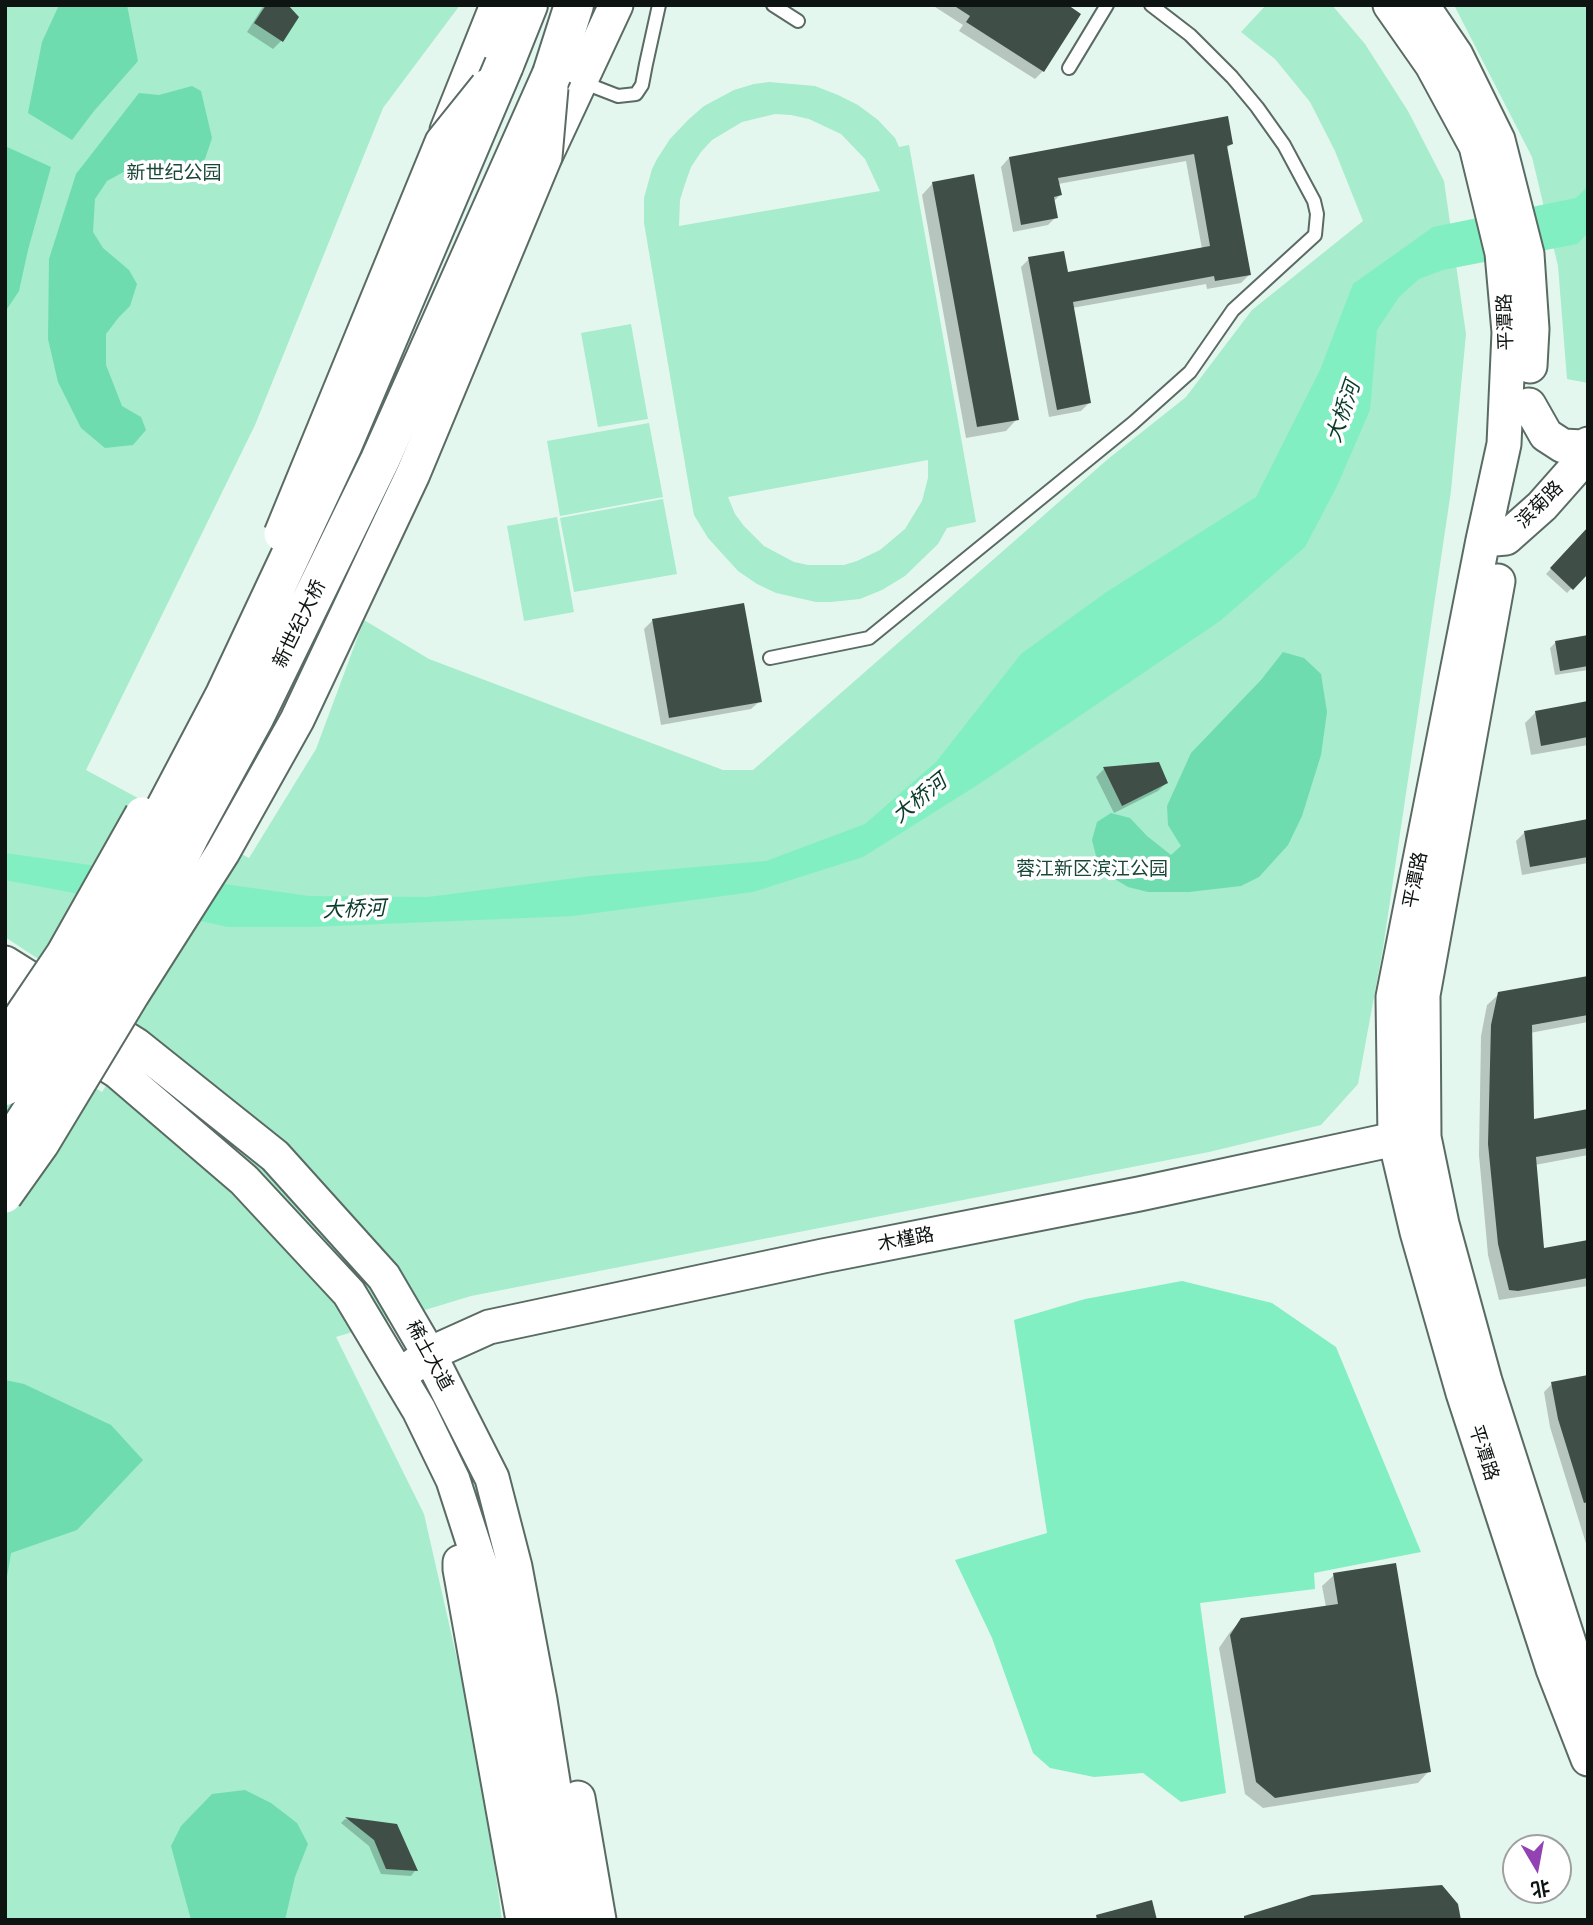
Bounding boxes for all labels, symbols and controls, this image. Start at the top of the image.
park label: 新世纪公园 [127,163,221,185]
street label: 平潭路 [1494,293,1518,351]
water label: 大桥河 [1322,378,1366,446]
street label: 滨菊路 [1512,477,1568,533]
street label: 新世纪大桥 [269,576,331,672]
water label: 大桥河 [888,769,952,829]
street label: 平潭路 [1399,850,1433,910]
park label: 蓉江新区滨江公园 [1016,859,1168,881]
water label: 大桥河 [322,896,386,924]
street label: 木槿路 [876,1223,936,1257]
street label: 稀土大道 [401,1317,457,1395]
street label: 平潭路 [1463,1422,1503,1484]
north arrow [1502,1834,1572,1904]
text: 北 [1529,1875,1552,1901]

